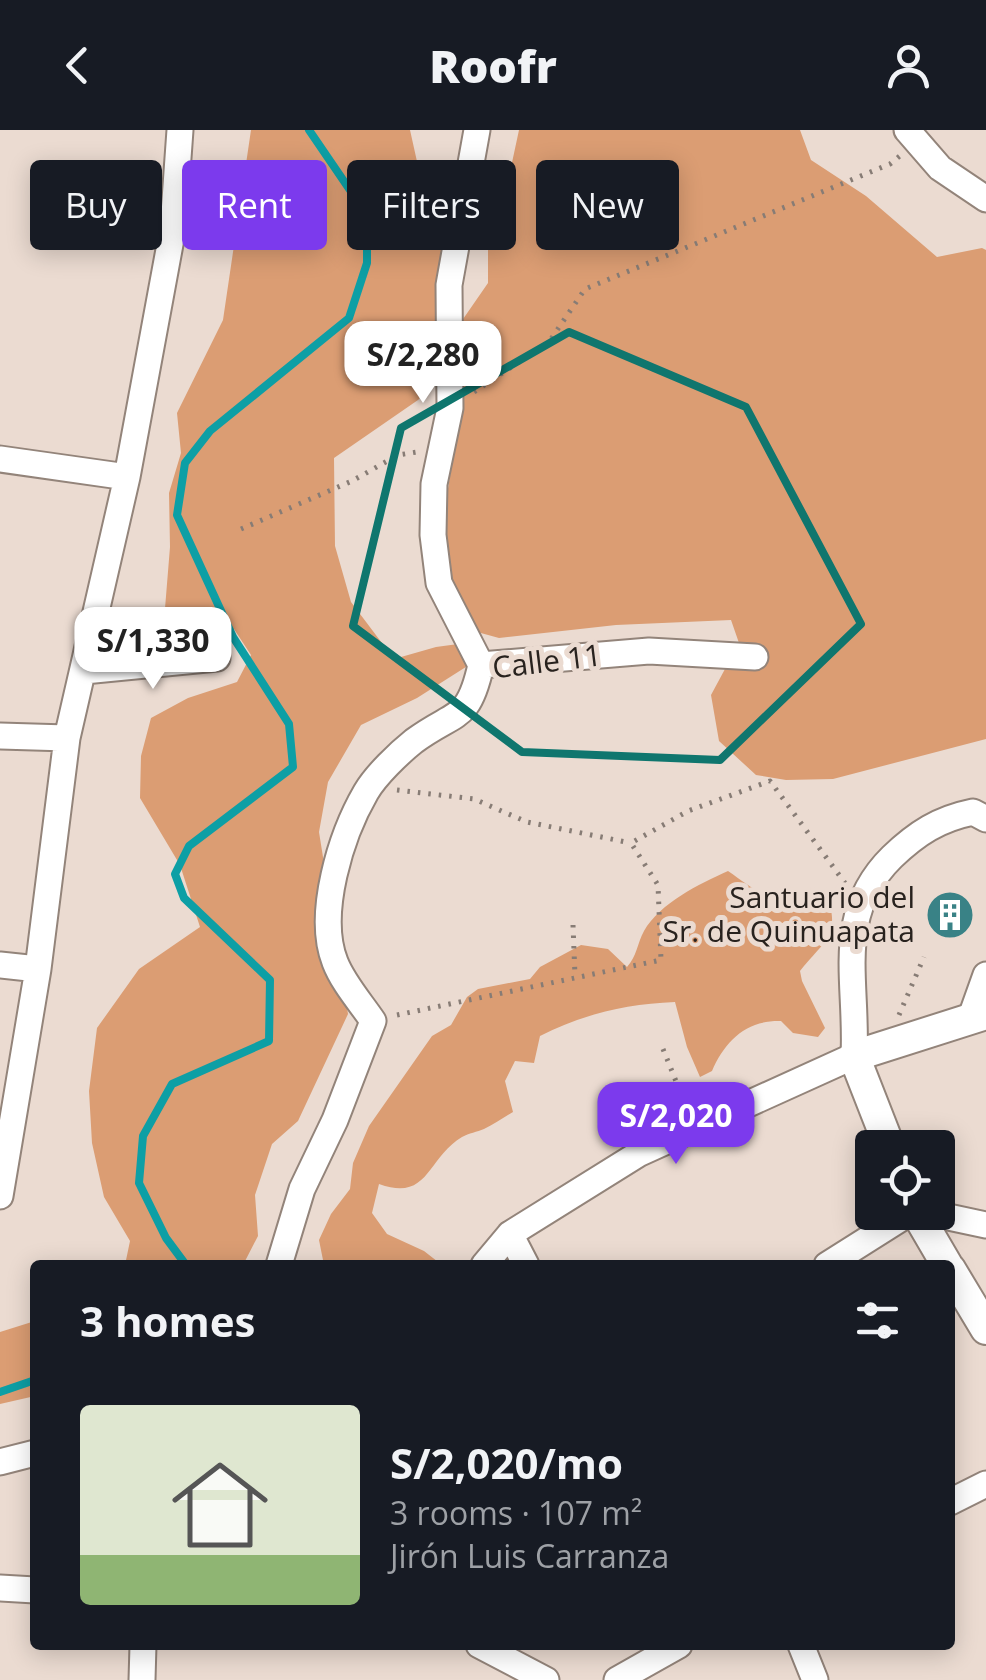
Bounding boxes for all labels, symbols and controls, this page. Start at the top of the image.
text: Roofr [429,35,557,96]
icon: back [50,38,105,93]
icon: person [881,38,936,93]
chip: Buy [30,160,162,250]
chip: Rent [182,160,327,250]
chip: Filters [347,160,516,250]
chip: New [536,160,679,250]
pin: S/2,280 [331,321,515,406]
text: S/2,280 [366,332,480,375]
pin: S/1,330 [61,607,245,692]
text: S/1,330 [96,618,210,661]
street label: Calle 11 [490,633,604,688]
place label: Santuario del Sr. de Quinuapata [662,876,915,951]
building icon: Santuario del Sr. de Quinuapata [924,889,976,941]
pin: S/2,020 [584,1082,768,1167]
text: S/2,020 [619,1093,733,1136]
map controls [855,1130,955,1230]
button: locate [855,1130,955,1230]
text: 3 homes [80,1292,255,1349]
icon: filters [850,1293,905,1348]
text: S/2,020/mo [390,1434,623,1491]
icon: home [160,1445,280,1565]
text: 3 rooms · 107 m² [390,1491,642,1534]
text: Jirón Luis Carranza [390,1534,669,1577]

